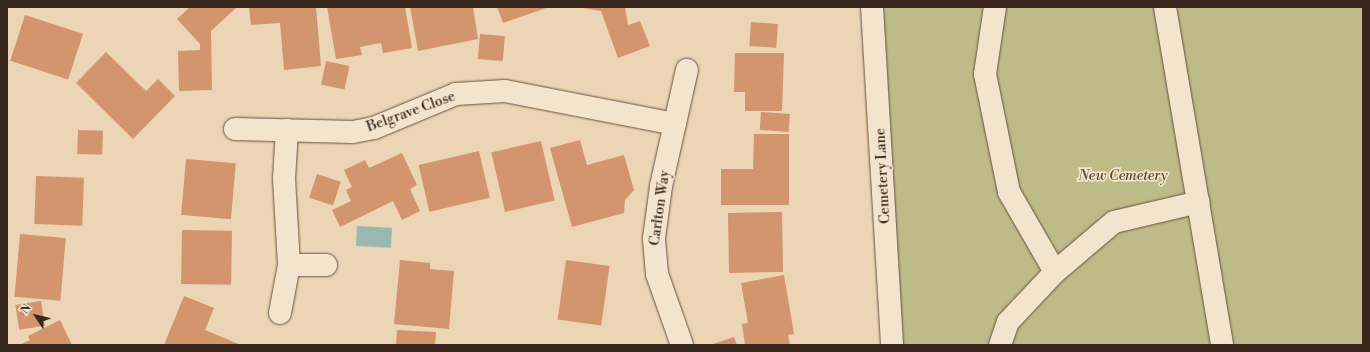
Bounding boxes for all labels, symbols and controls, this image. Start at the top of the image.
street label: Belgrave Close [364,88,458,136]
street label: Cemetery Lane [872,128,894,224]
park label: New Cemetery [1078,168,1168,184]
street label: Carlton Way [646,169,674,247]
north arrow [16,296,56,336]
text: N [18,302,34,317]

